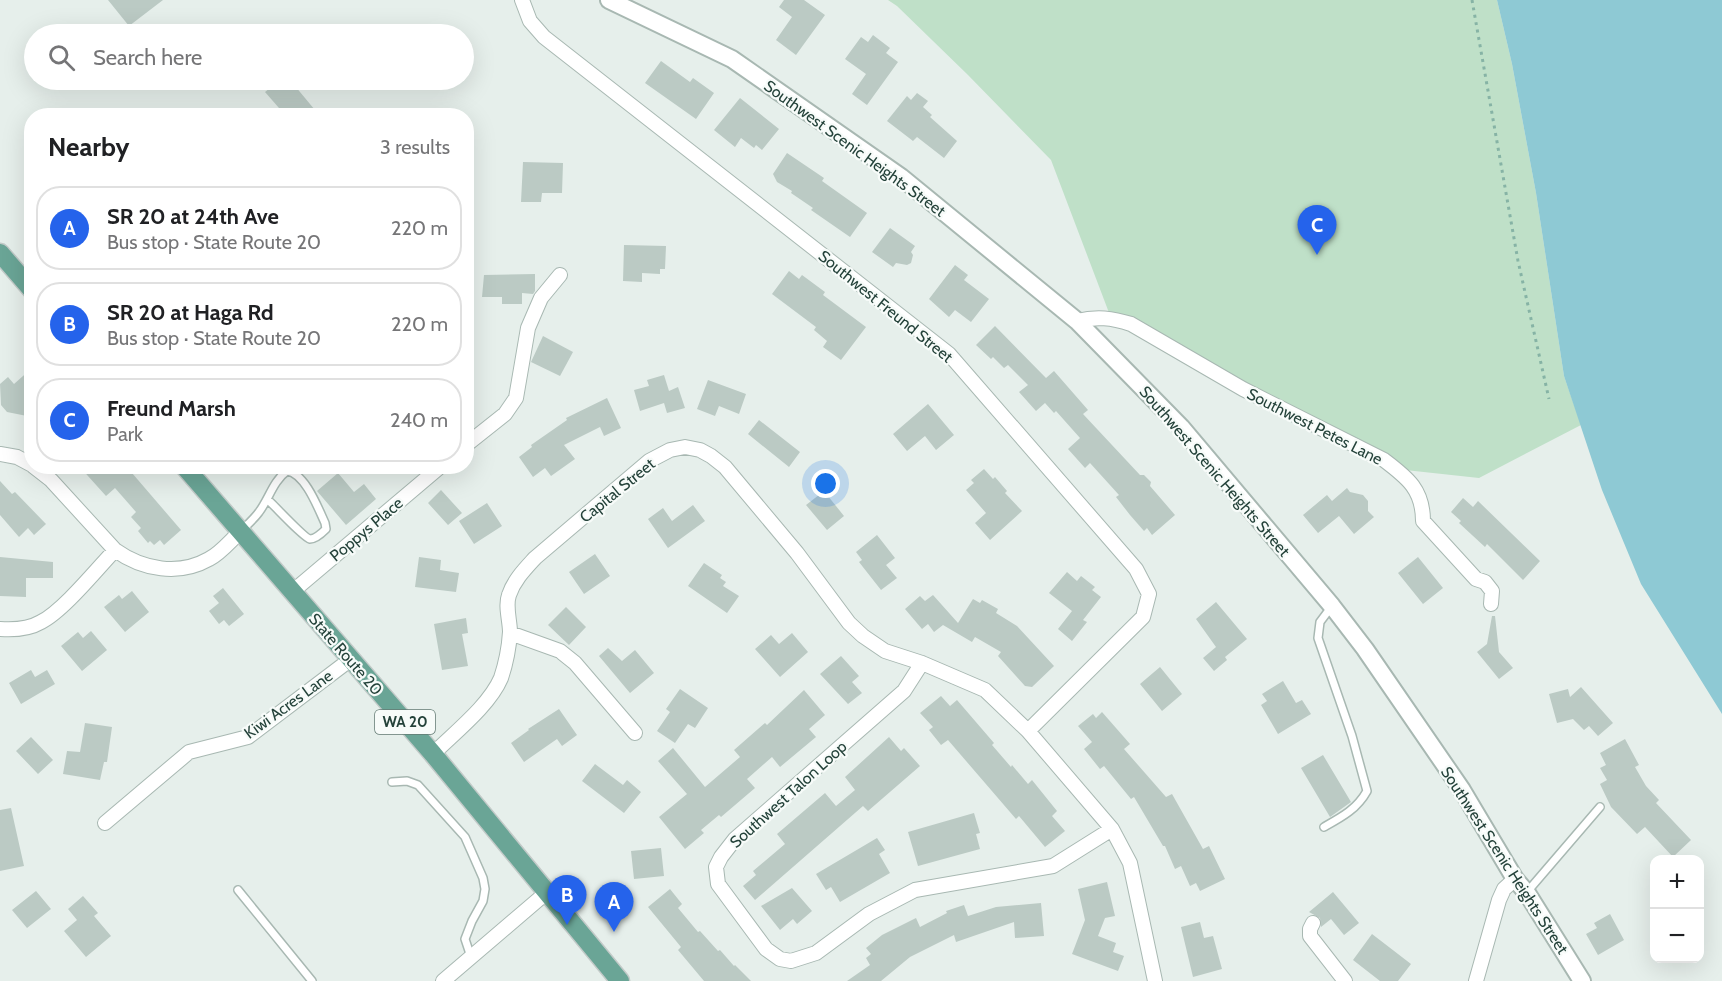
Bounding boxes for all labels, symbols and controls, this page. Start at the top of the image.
search box [24,24,474,90]
icon: search [45,41,78,74]
text: Search here [93,44,202,71]
street label: Southwest Scenic Heights Street [760,76,950,221]
text: Nearby [48,131,129,163]
text: 3 results [380,135,450,159]
text: SR 20 at 24th Ave [107,203,279,230]
pin: C [1298,206,1336,255]
text: A [63,216,76,240]
text: 220 m [391,216,448,240]
text: Bus stop · State Route 20 [107,230,321,254]
street label: Southwest Freund Street [815,246,957,367]
text: SR 20 at Haga Rd [107,299,274,326]
text: B [63,312,76,336]
text: 220 m [391,312,448,336]
text: Bus stop · State Route 20 [107,326,321,350]
street label: Southwest Scenic Heights Street [1135,382,1294,561]
street label: Southwest Petes Lane [1244,384,1386,469]
text: Freund Marsh [107,395,236,422]
text: C [63,408,76,432]
text: 240 m [390,408,448,432]
text: Park [107,422,143,446]
street label: Capital Street [576,454,659,527]
your location [811,469,840,498]
street label: Poppys Place [326,493,407,565]
street label: State Route 20 [305,609,386,699]
street label: Kiwi Acres Lane [240,666,336,743]
road number: WA 20 [375,710,435,734]
street label: Southwest Talon Loop [726,737,851,852]
street label: Southwest Scenic Heights Street [1437,763,1573,958]
map controls [1650,855,1704,963]
button: + [1650,855,1704,909]
pin: B [548,876,586,925]
pin: A [594,882,634,932]
button: − [1650,909,1704,963]

